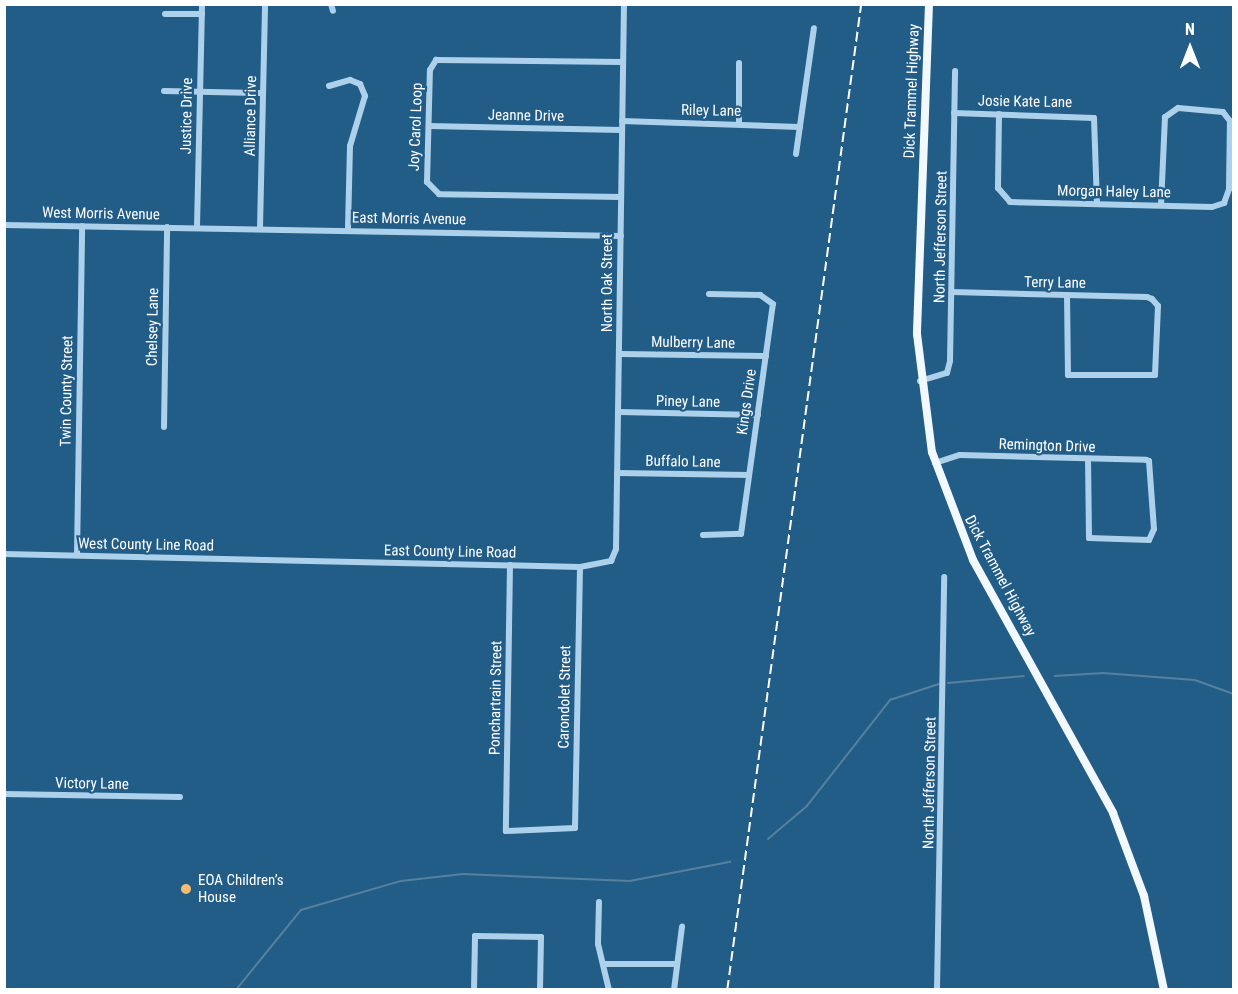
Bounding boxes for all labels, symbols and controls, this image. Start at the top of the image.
north arrow [1160,18,1220,78]
text: N [1185,20,1195,39]
street label: Dick Trammel Highway [901,23,923,159]
street label: Alliance Drive [241,75,261,157]
street label: Justice Drive [177,78,197,154]
street label: Joy Carol Loop [405,82,427,172]
street label: Josie Kate Lane [978,92,1072,112]
street label: Riley Lane [681,101,741,121]
street label: Jeanne Drive [488,106,564,126]
street label: North Jefferson Street [931,171,951,303]
street label: Morgan Haley Lane [1057,182,1171,202]
street label: West Morris Avenue [42,204,160,224]
street label: East Morris Avenue [352,209,466,229]
street label: North Oak Street [599,234,617,332]
street label: Terry Lane [1024,273,1086,293]
street label: Chelsey Lane [143,288,163,366]
street label: Mulberry Lane [651,333,735,353]
street label: Twin County Street [57,335,77,447]
street label: Kings Drive [733,368,761,436]
street label: Piney Lane [656,392,720,412]
street label: Remington Drive [998,435,1096,457]
street label: Buffalo Lane [645,452,721,472]
street label: Dick Trammel Highway [960,512,1040,640]
street label: West County Line Road [78,535,214,555]
street label: East County Line Road [384,542,516,562]
street label: Ponchartrain Street [486,641,506,755]
street label: Carondolet Street [555,645,575,749]
street label: North Jefferson Street [920,717,940,849]
street label: Victory Lane [55,774,129,794]
place label: EOA Children’s House [198,871,284,906]
marker: EOA Children’s House [179,882,193,896]

